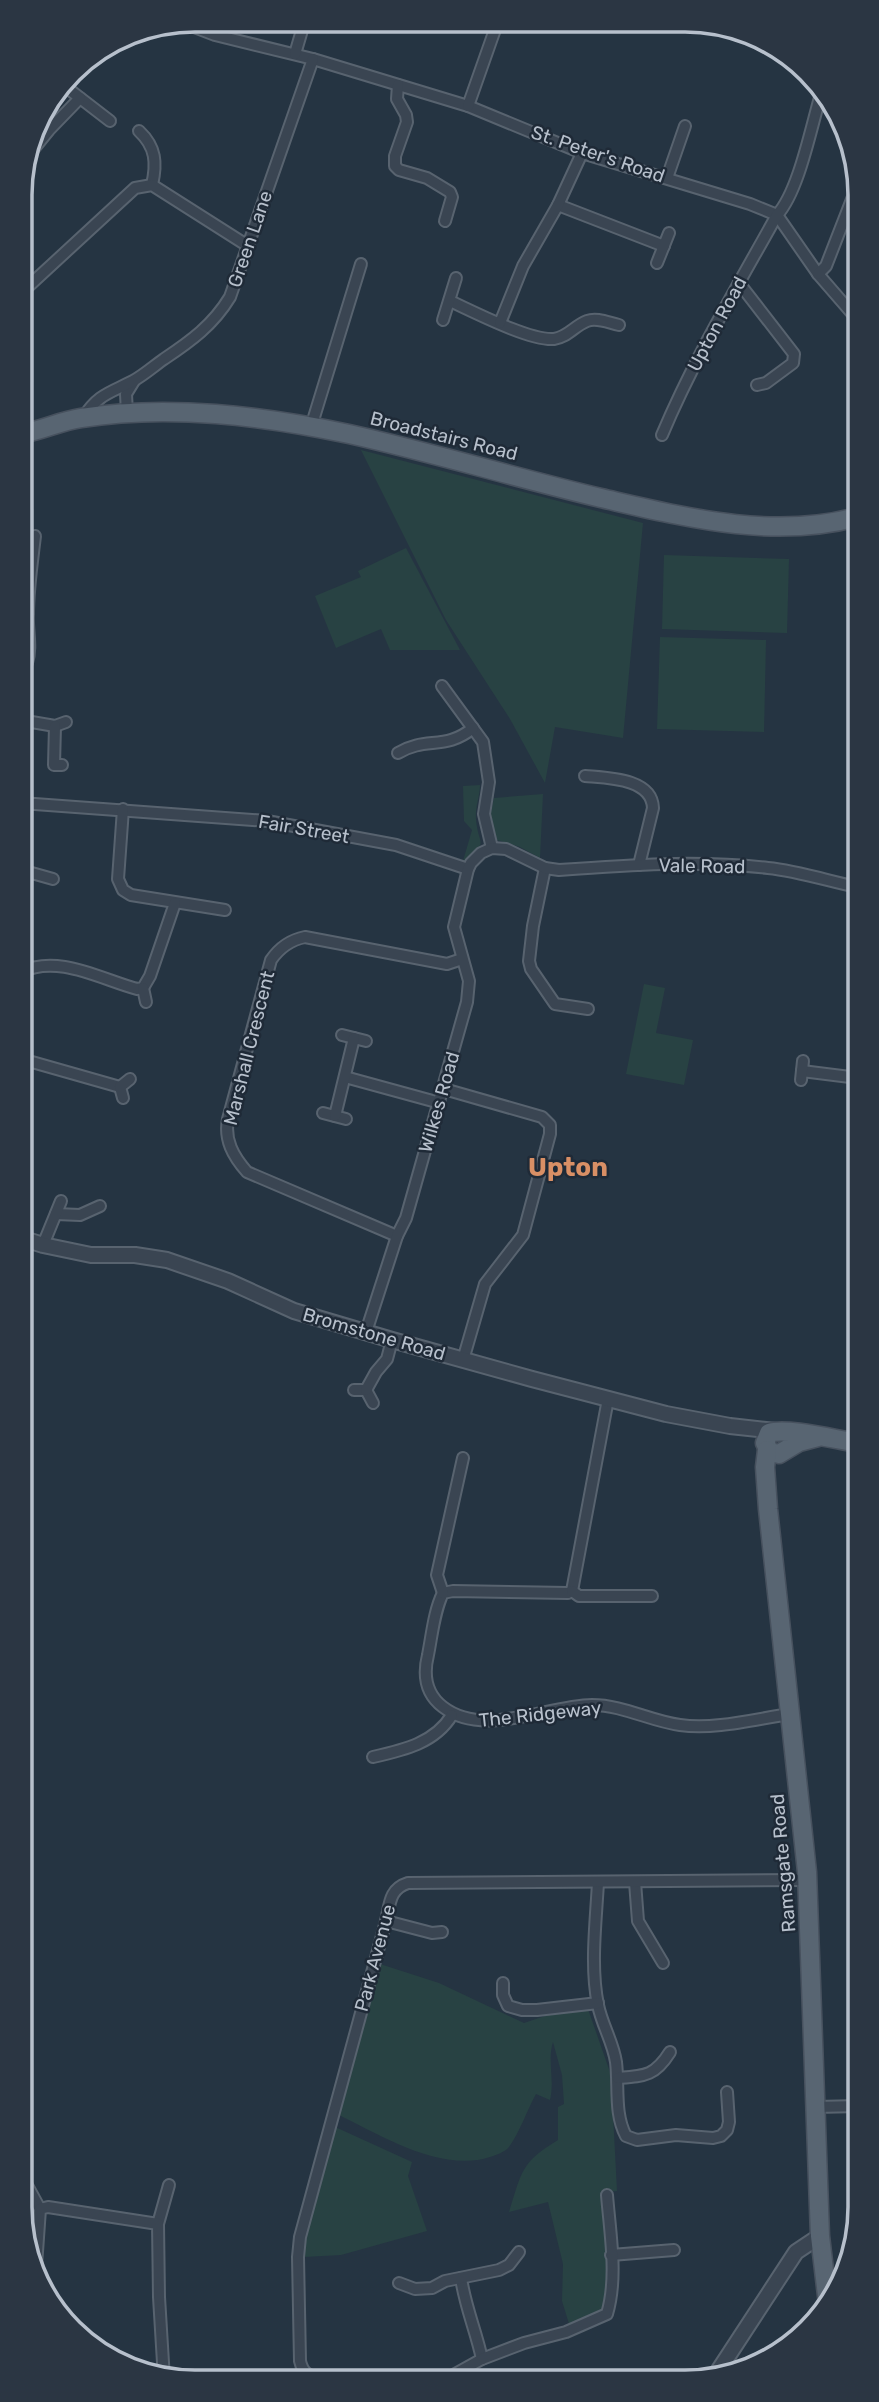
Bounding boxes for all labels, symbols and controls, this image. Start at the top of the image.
street label: St. Peter's Road [528,120,668,188]
street label: Green Lane [223,188,277,290]
street label: Upton Road [682,273,752,375]
street label: Broadstairs Road [368,407,520,465]
street label: Fair Street [257,810,352,848]
street label: Vale Road [658,854,746,878]
street label: Marshall Crescent [219,968,279,1128]
street label: Wilkes Road [414,1049,464,1155]
district label: Upton [528,1152,608,1183]
street label: Bromstone Road [300,1303,448,1365]
street label: The Ridgeway [478,1696,602,1732]
street label: Ramsgate Road [765,1793,801,1933]
street label: Park Avenue [350,1902,400,2014]

